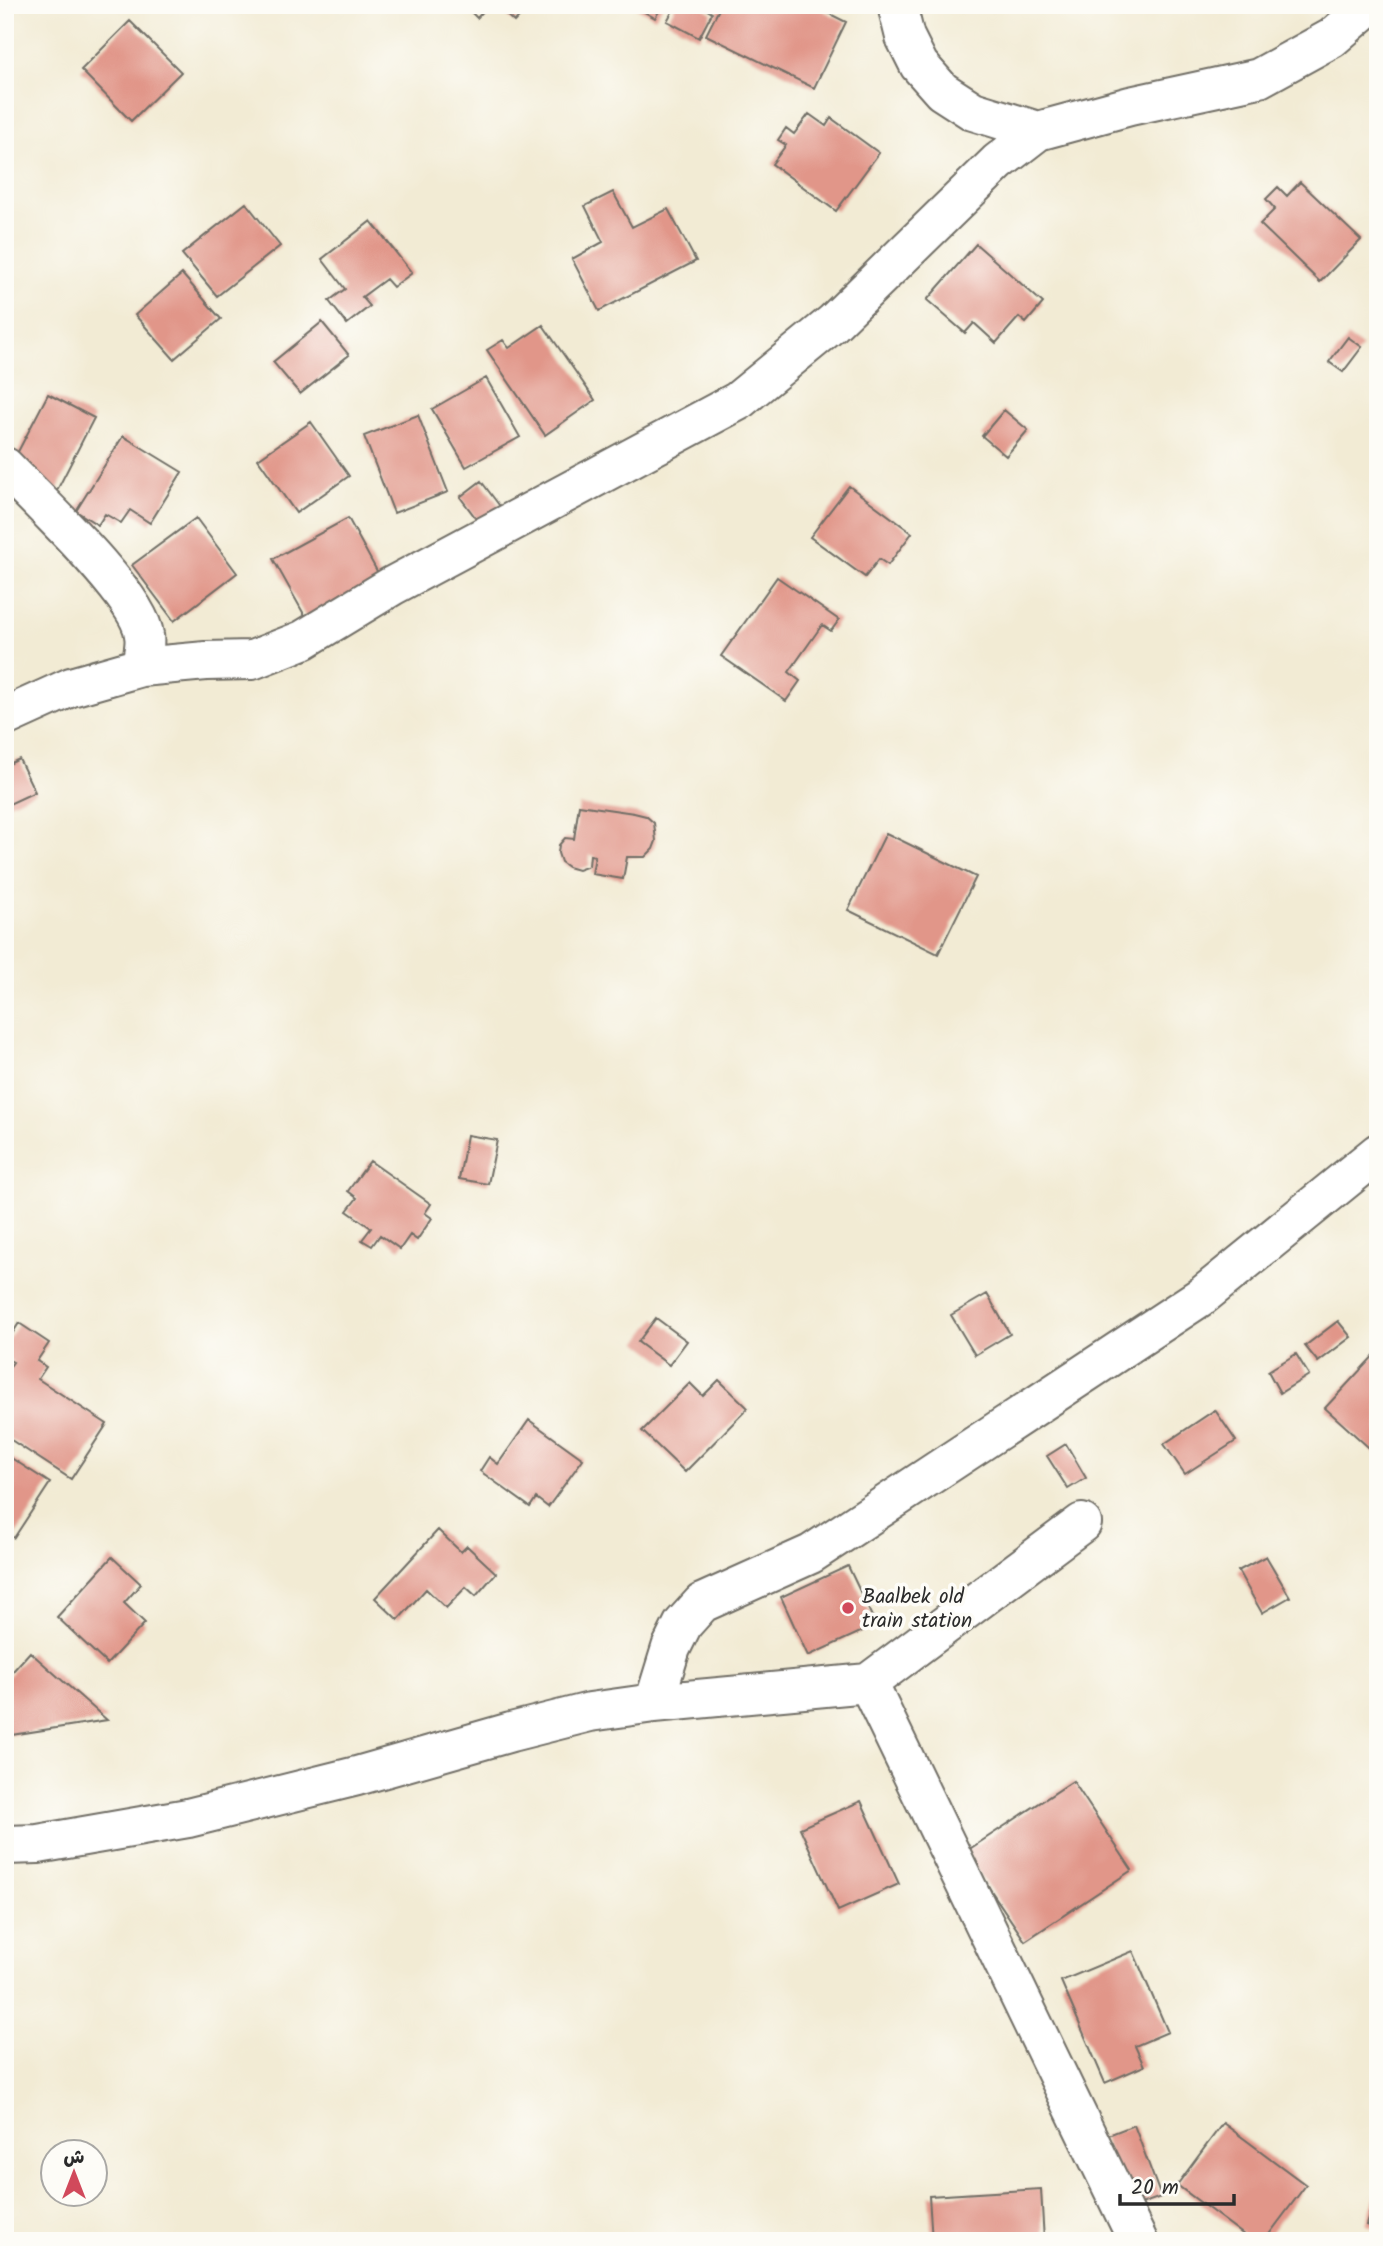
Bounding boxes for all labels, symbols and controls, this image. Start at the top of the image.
place label: Baalbek old train station [862,1581,972,1638]
marker: Baalbek old train station [840,1600,856,1616]
north arrow [38,2138,108,2208]
text: ش [64,2143,85,2173]
scale bar [1120,2162,1234,2206]
text: 20 m [1131,2172,1179,2205]

